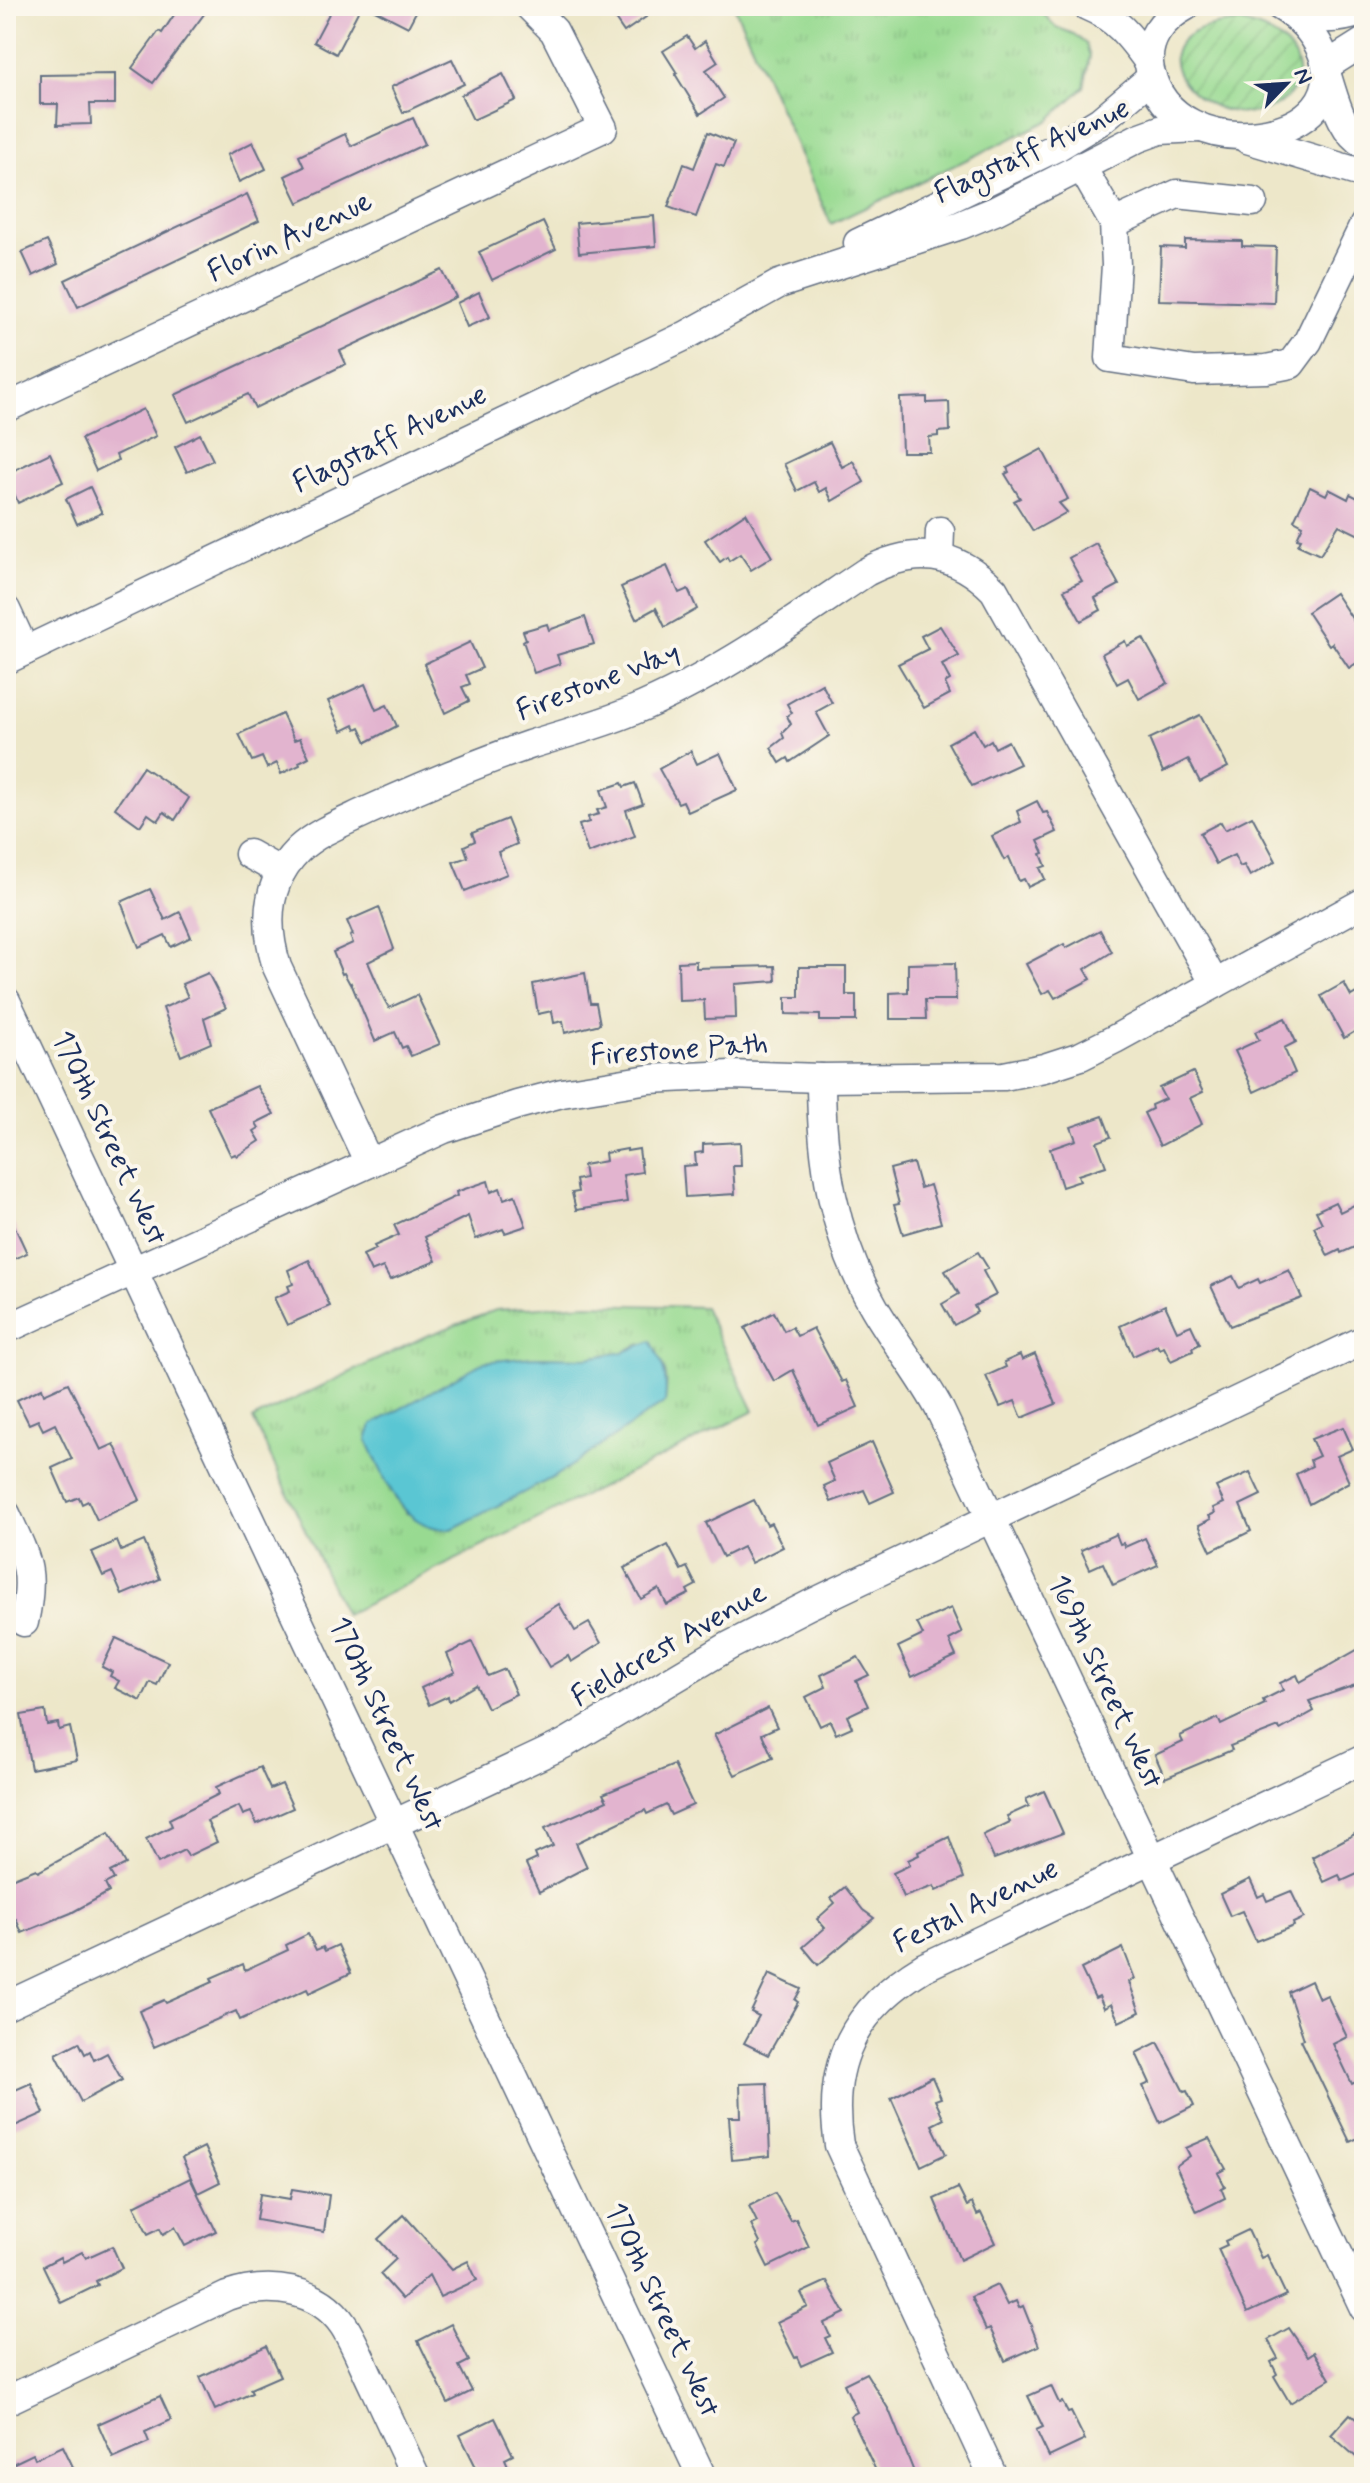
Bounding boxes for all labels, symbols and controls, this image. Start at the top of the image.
north arrow [1246,44,1326,124]
text: N [1287,64,1318,89]
street label: Flagstaff Avenue [928,89,1137,215]
street label: Florin Avenue [201,182,379,292]
street label: Flagstaff Avenue [286,375,495,505]
street label: Firestone Way [511,633,685,731]
street label: 170th Street West [42,1024,176,1252]
street label: Firestone Path [589,1024,769,1076]
street label: 169th Street West [1038,1569,1172,1795]
street label: Fieldcrest Avenue [564,1573,774,1717]
street label: 170th Street West [319,1610,453,1838]
street label: Festal Avenue [887,1849,1065,1963]
street label: 170th Street West [595,2196,729,2424]

